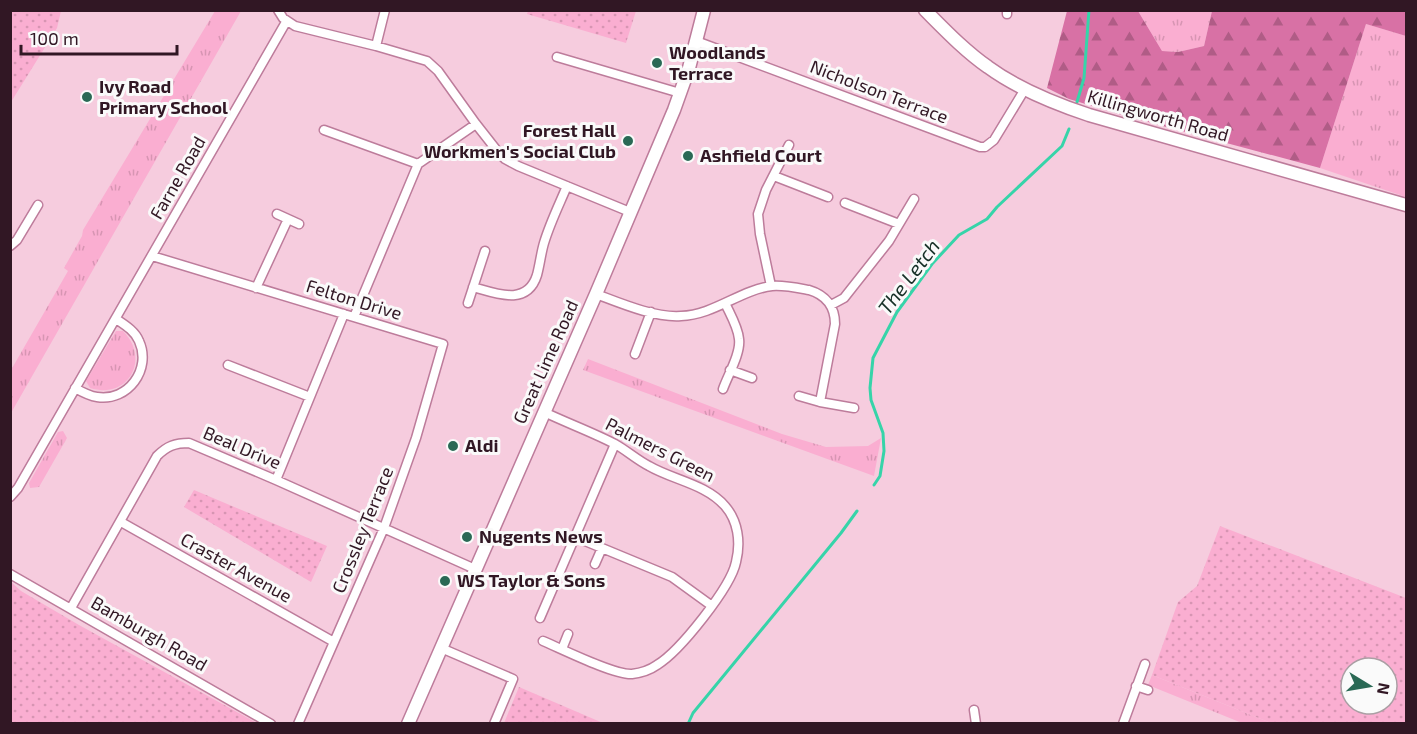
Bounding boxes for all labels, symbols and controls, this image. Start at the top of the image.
scale bar [21,18,177,56]
text: 100 m [30,27,79,49]
place label: Woodlands Terrace [669,41,766,84]
street label: Nicholson Terrace [807,55,952,128]
marker: Woodlands Terrace [650,56,664,70]
place label: Ivy Road Primary School [99,75,228,118]
street label: Killingworth Road [1085,84,1231,146]
marker: Ivy Road Primary School [80,90,94,104]
place label: Forest Hall Workmen's Social Club [424,119,616,162]
street label: Farne Road [145,132,210,223]
marker: Forest Hall Workmen's Social Club [621,134,635,148]
place label: Ashfield Court [700,144,822,166]
marker: Ashfield Court [681,149,695,163]
water label: The Letch [872,234,944,319]
street label: Felton Drive [304,274,405,324]
street label: Great Lime Road [508,296,582,427]
street label: Palmers Green [602,412,719,486]
street label: Beal Drive [200,421,285,473]
place label: Aldi [465,434,498,456]
marker: Aldi [446,439,460,453]
street label: Crossley Terrace [327,463,397,596]
place label: Nugents News [479,525,603,547]
street label: Craster Avenue [177,527,296,607]
marker: Nugents News [460,530,474,544]
place label: WS Taylor & Sons [457,569,605,591]
marker: WS Taylor & Sons [438,574,452,588]
street label: Bamburgh Road [88,591,211,675]
north arrow [1339,656,1399,716]
text: N [1374,681,1395,696]

